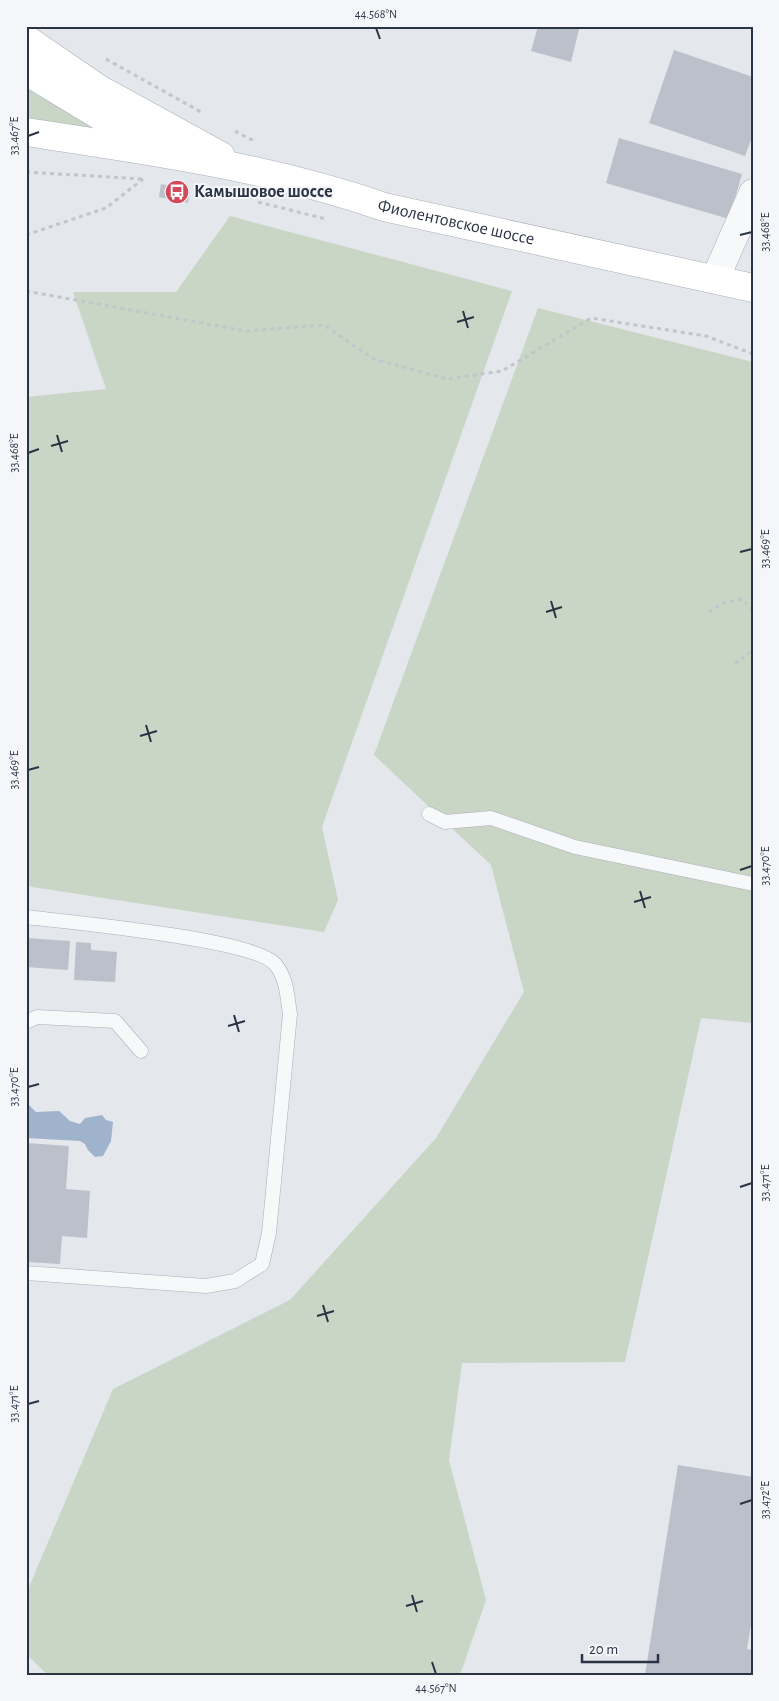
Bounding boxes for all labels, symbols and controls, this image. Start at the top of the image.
text: 44.568°N [355,8,397,20]
text: 33.467°E [8,117,20,155]
bus stop icon: Камышовое шоссе [164,179,190,205]
place label: Камышовое шоссе [194,183,333,201]
street label: Фиолентовское шоссе [376,197,536,249]
text: 33.468°E [759,212,771,252]
text: 33.468°E [8,433,20,473]
text: 33.469°E [759,529,771,569]
text: 33.469°E [8,750,20,790]
text: 33.470°E [759,846,771,886]
text: 33.470°E [8,1067,20,1107]
text: 33.471°E [759,1164,771,1201]
text: 33.471°E [8,1385,20,1422]
text: 33.472°E [759,1481,771,1519]
scale bar [582,1631,658,1663]
text: 20 m [589,1642,618,1657]
text: 44.567°N [415,1682,457,1694]

